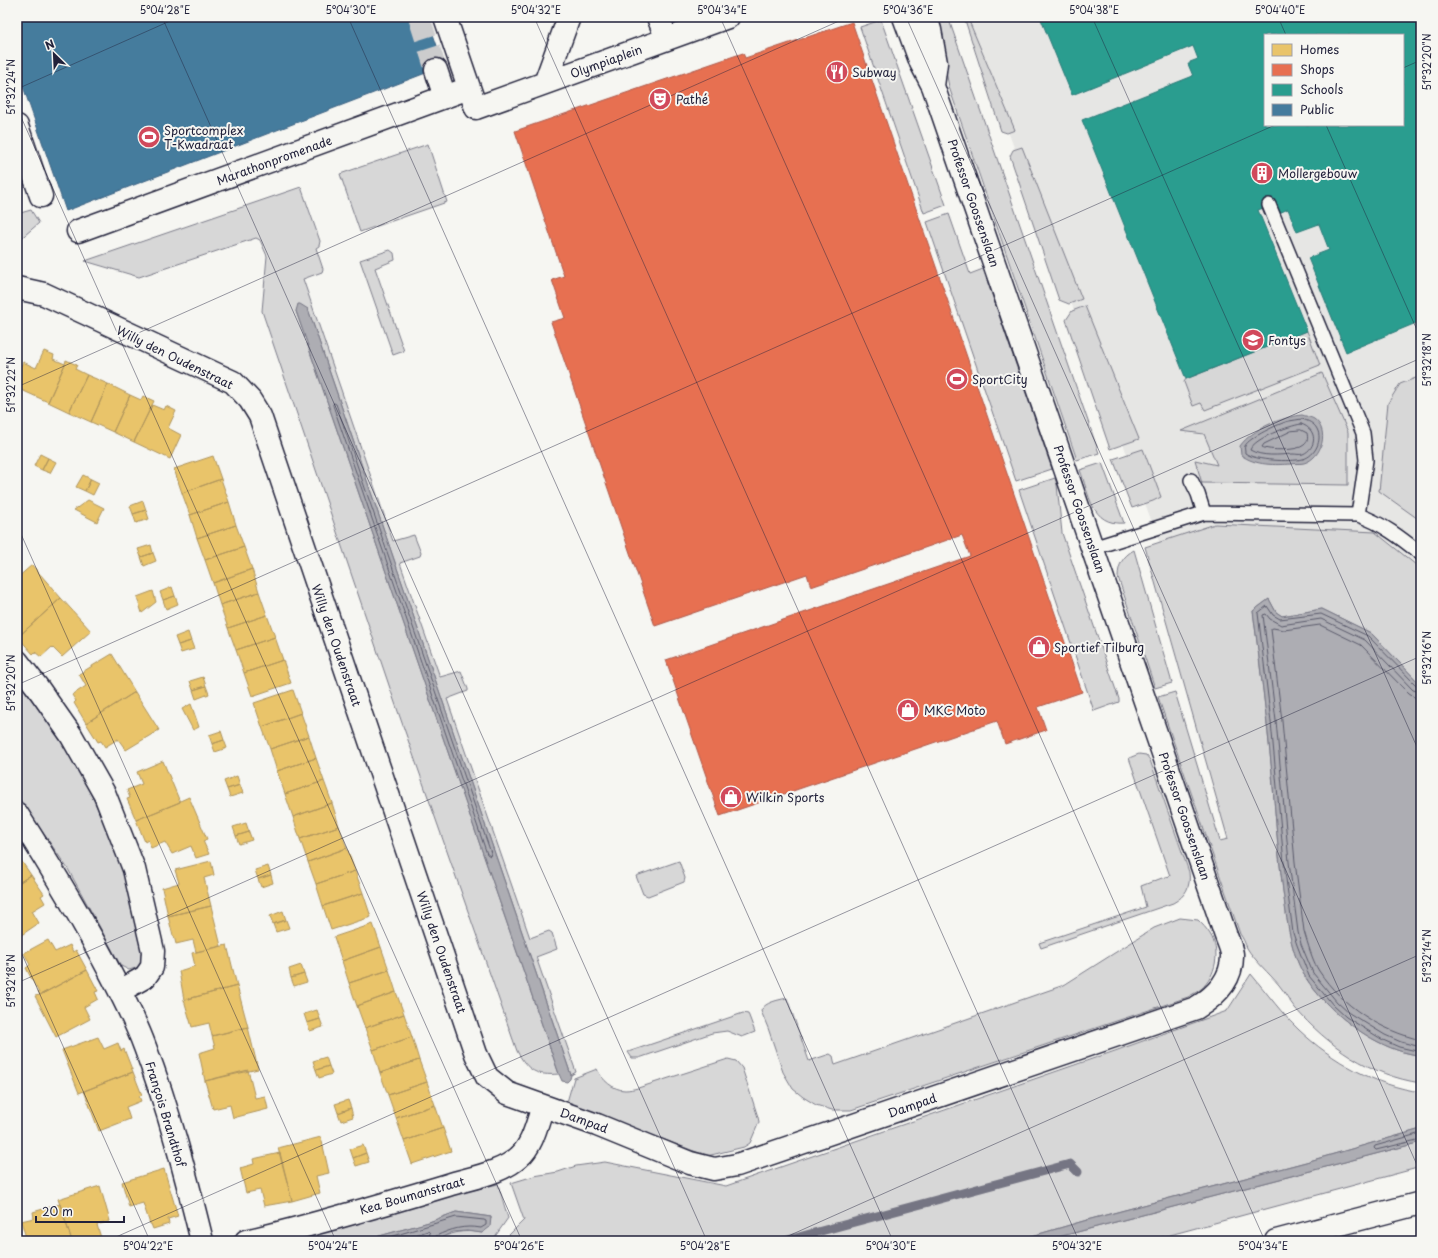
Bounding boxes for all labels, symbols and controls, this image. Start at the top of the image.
text: 5°04'28"E [140,2,190,17]
text: 5°04'30"E [326,2,376,17]
text: 5°04'32"E [511,2,561,17]
text: 5°04'34"E [697,2,747,17]
text: 5°04'36"E [883,2,933,17]
text: 5°04'38"E [1069,2,1119,17]
text: 5°04'40"E [1255,2,1305,17]
text: 51°32'20"N [1419,33,1434,90]
north arrow [34,34,74,74]
legend [1264,34,1404,126]
text: N [42,35,57,54]
street label: Olympiaplein [567,40,645,82]
text: Homes [1300,40,1339,58]
text: 51°32'24"N [3,59,18,115]
restaurant icon: Subway [824,59,850,85]
text: Shops [1300,60,1335,78]
place label: Subway [852,63,897,81]
text: Schools [1300,80,1344,98]
theatre icon: Pathé [647,86,673,112]
place label: Pathé [676,90,708,108]
text: Public [1300,100,1334,118]
place label: Sportcomplex T-Kwadraat [164,121,243,153]
sports icon: Sportcomplex T-Kwadraat [136,124,162,150]
street label: Marathonpromenade [214,131,334,189]
street label: Professor Goossenslaan [944,137,1004,269]
building icon: Mollergebouw [1249,160,1275,186]
place label: Mollergebouw [1278,164,1357,182]
street label: Willy den Oudenstraat [113,321,237,393]
school or university icon: Fontys [1240,327,1266,353]
place label: Fontys [1268,331,1306,349]
text: 51°32'18"N [1419,333,1434,387]
text: 51°32'22"N [3,357,18,413]
sports icon: SportCity [944,366,970,392]
place label: SportCity [972,370,1028,388]
street label: Professor Goossenslaan [1050,443,1110,575]
street label: Willy den Oudenstraat [308,581,366,709]
text: 51°32'16"N [1419,631,1434,685]
shop icon: Sportief Tilburg [1026,634,1052,660]
place label: Sportief Tilburg [1054,638,1144,656]
text: 51°32'20"N [3,654,18,711]
shop icon: MKC Moto [895,697,921,723]
place label: MKC Moto [924,701,986,719]
street label: Professor Goossenslaan [1155,750,1215,882]
shop icon: Wilkin Sports [718,784,744,810]
place label: Wilkin Sports [746,788,825,806]
street label: Willy den Oudenstraat [413,888,471,1016]
text: 51°32'14"N [1419,929,1434,983]
text: 51°32'18"N [3,954,18,1008]
street label: François Brandthof [141,1059,191,1170]
street label: Dampad [885,1088,939,1122]
street label: Dampad [557,1103,611,1137]
street label: Kea Boumanstraat [357,1171,467,1219]
scale bar [36,1198,124,1224]
text: 20 m [42,1202,73,1220]
text: 5°04'22"E [123,1238,173,1253]
text: 5°04'24"E [308,1238,358,1253]
text: 5°04'26"E [494,1238,544,1253]
text: 5°04'28"E [680,1238,730,1253]
text: 5°04'30"E [866,1238,916,1253]
text: 5°04'32"E [1052,1238,1102,1253]
text: 5°04'34"E [1238,1238,1288,1253]

